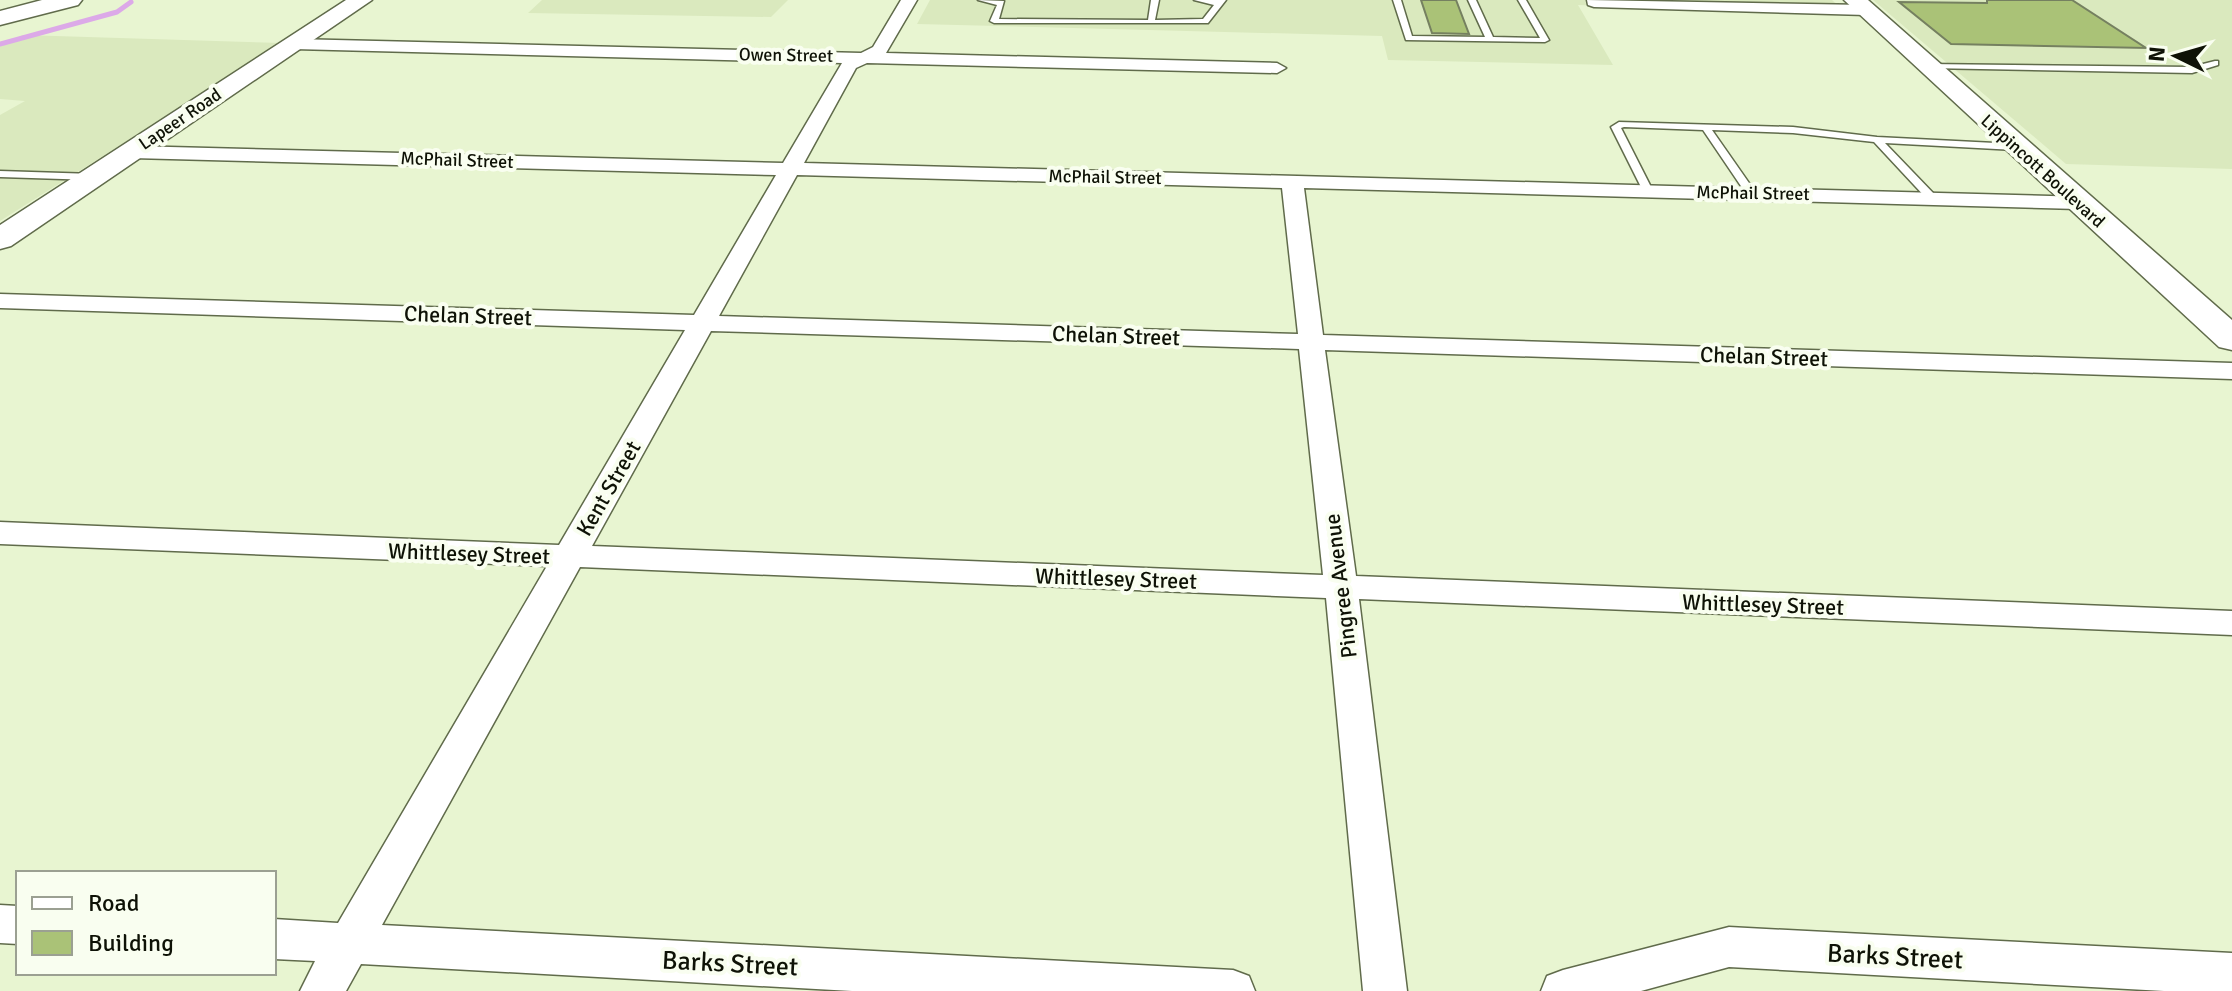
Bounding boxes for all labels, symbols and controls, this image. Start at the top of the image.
north arrow [2136,16,2216,96]
street label: Owen Street [739,43,833,67]
text: N [2142,45,2171,63]
street label: Lapeer Road [134,83,226,155]
street label: Lippincott Boulevard [1977,110,2109,232]
street label: McPhail Street [400,147,514,173]
street label: McPhail Street [1048,165,1162,189]
street label: McPhail Street [1696,181,1810,205]
street label: Chelan Street [404,300,533,331]
street label: Chelan Street [1052,320,1181,351]
street label: Chelan Street [1700,341,1829,372]
street label: Kent Street [570,436,647,541]
street label: Pingree Avenue [1318,512,1363,660]
street label: Whittlesey Street [388,537,551,570]
street label: Whittlesey Street [1035,562,1198,595]
street label: Whittlesey Street [1682,588,1845,621]
legend [16,871,276,975]
text: Road [88,888,139,918]
text: Building [88,928,174,958]
street label: Barks Street [1826,937,1964,977]
street label: Barks Street [661,944,799,984]

